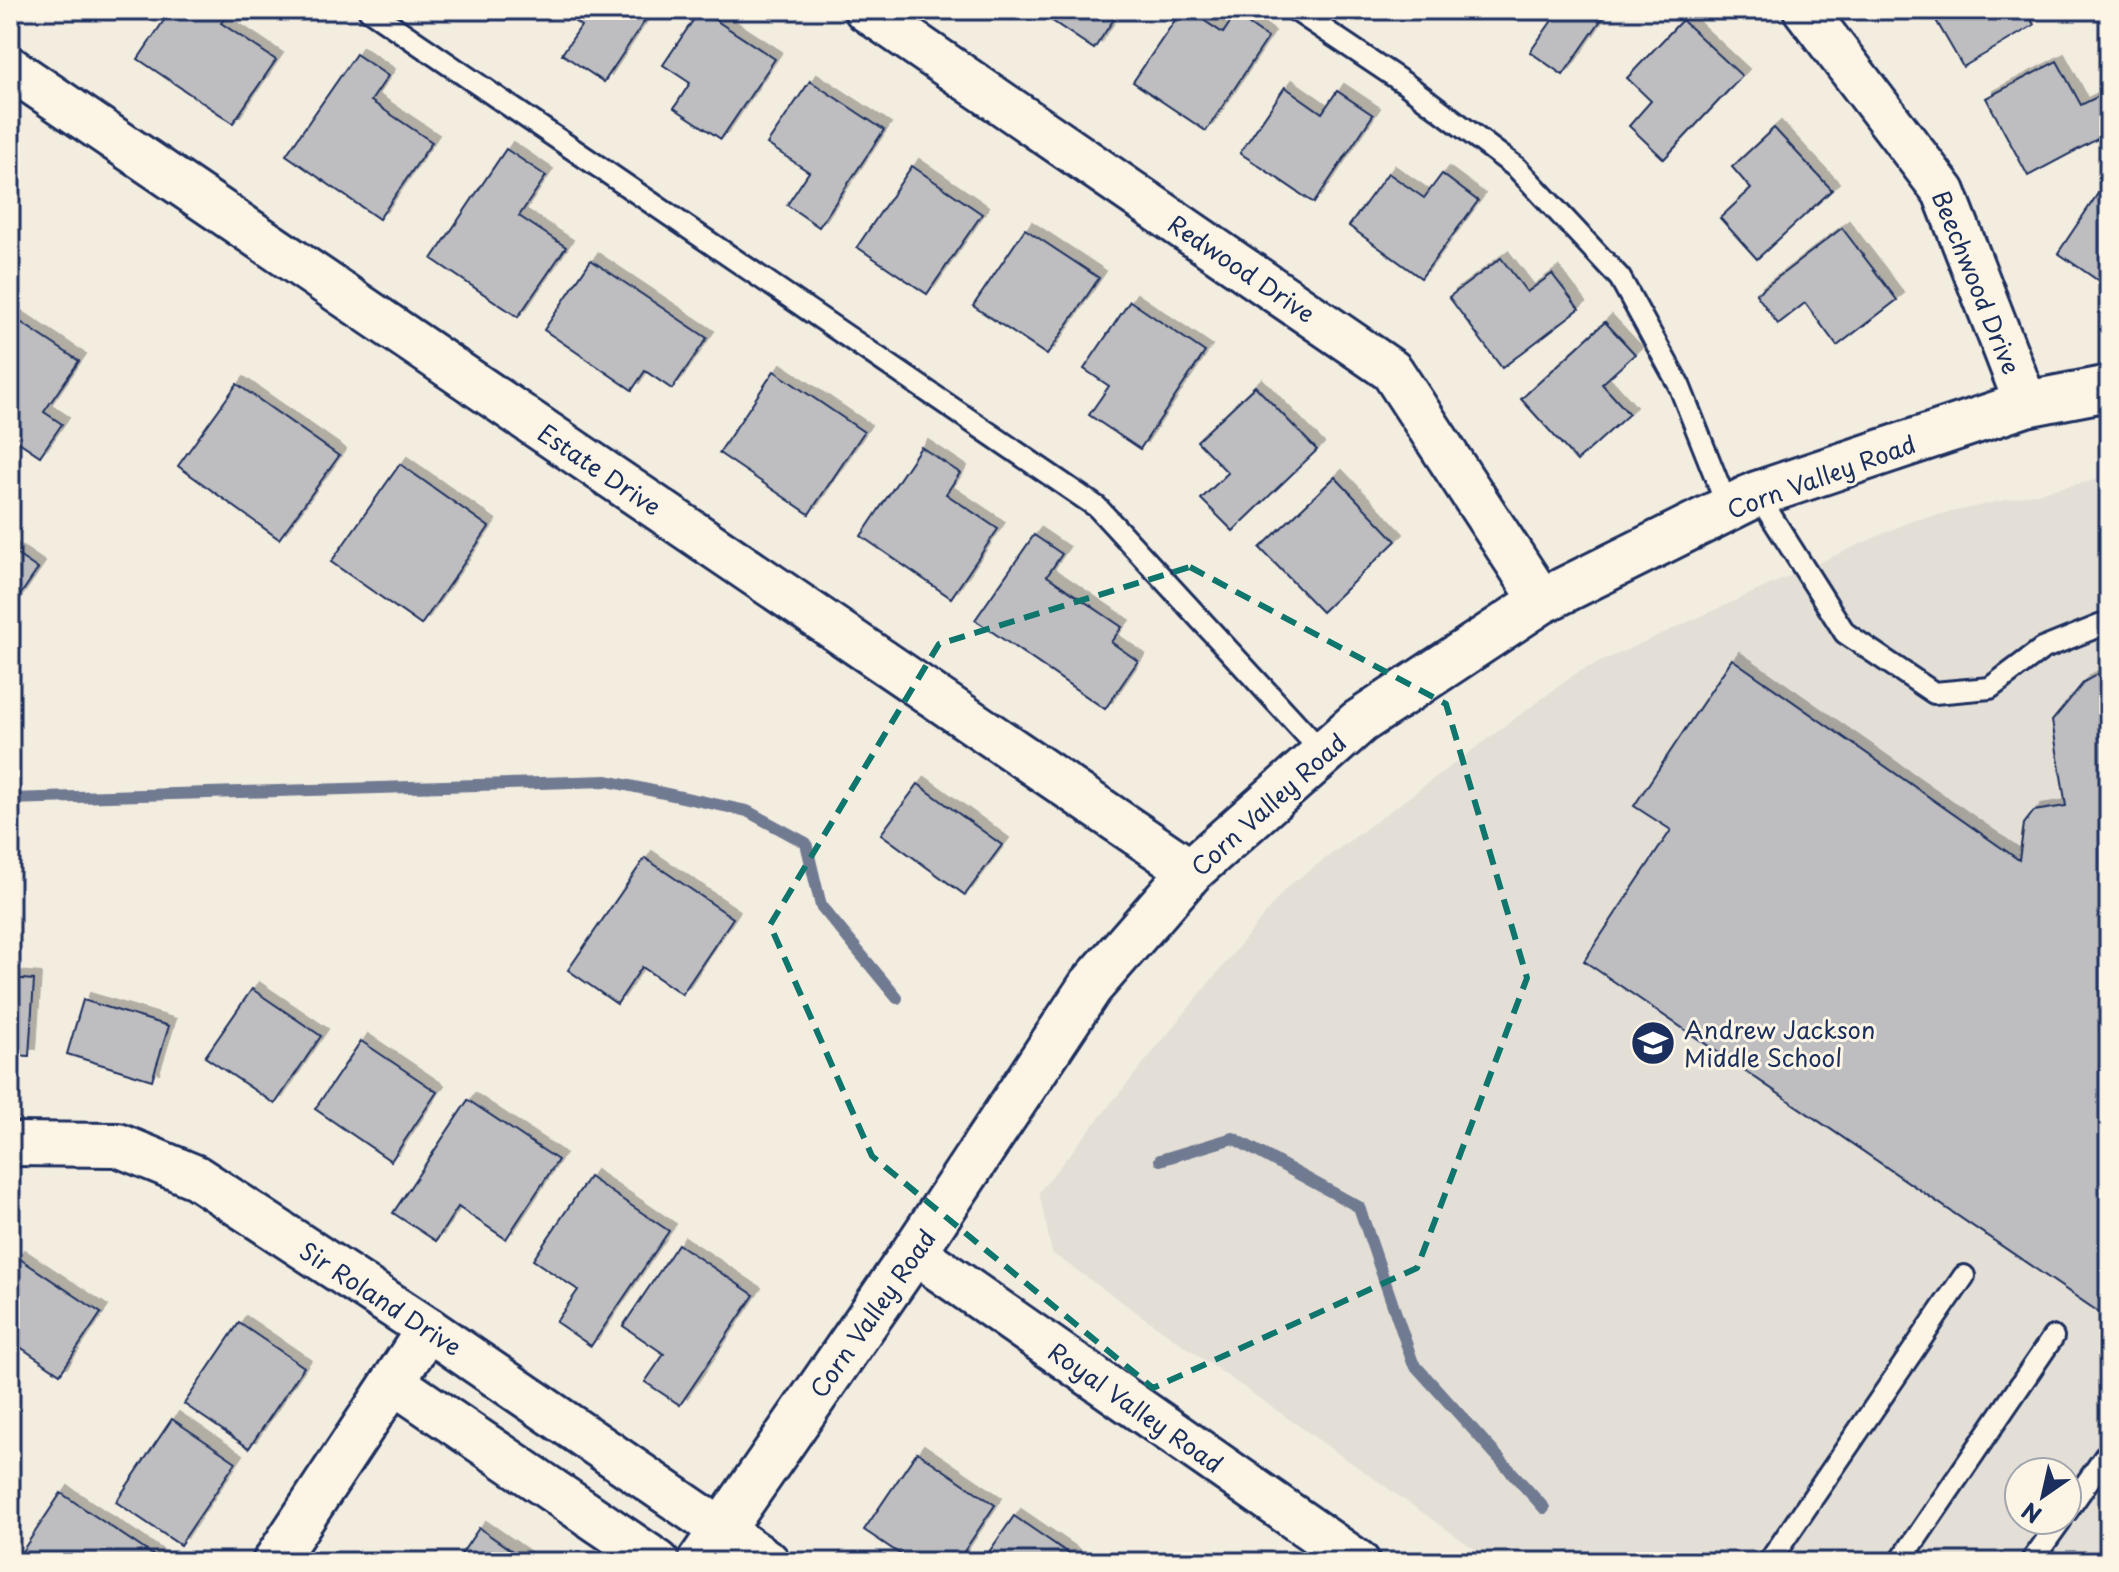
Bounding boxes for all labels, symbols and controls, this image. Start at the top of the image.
street label: Beechwood Drive [1924,185,2030,379]
street label: Redwood Drive [1161,205,1323,331]
street label: Estate Drive [531,414,669,524]
street label: Corn Valley Road [1722,425,1920,527]
street label: Corn Valley Road [1182,724,1354,884]
place label: Andrew Jackson Middle School [1684,1011,1875,1075]
school or university icon: Andrew Jackson Middle School [1629,1019,1677,1067]
street label: Corn Valley Road [800,1221,944,1405]
street label: Sir Roland Drive [293,1232,469,1364]
street label: Royal Valley Road [1041,1333,1231,1481]
north arrow [2003,1456,2083,1536]
text: N [2015,1495,2047,1532]

